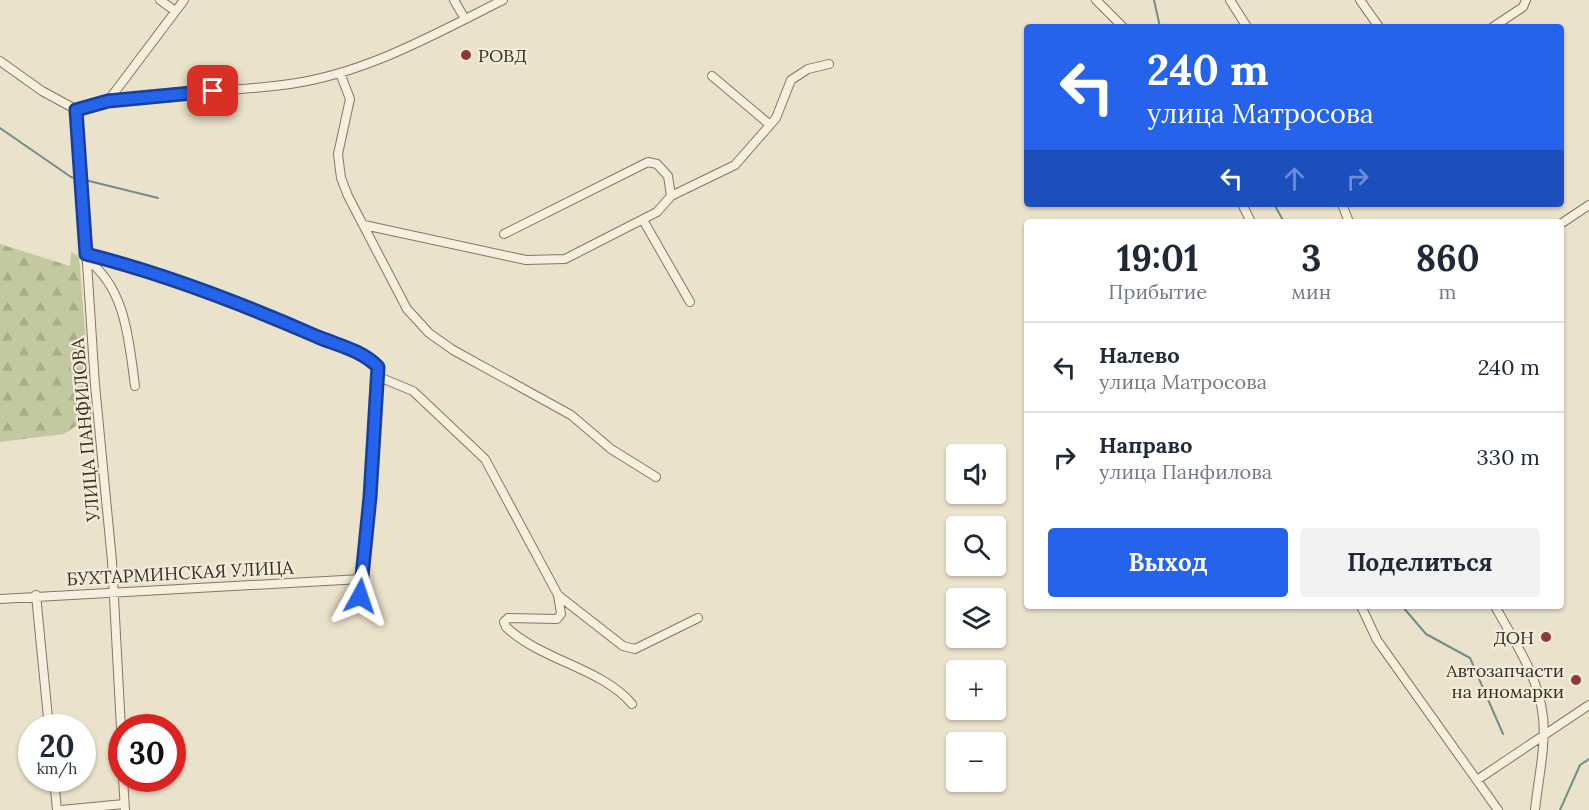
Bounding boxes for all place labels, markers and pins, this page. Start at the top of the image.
place label: РОВД [478,44,527,67]
marker: РОВД [459,48,473,62]
pin [187,65,238,116]
place label: ДОН [1493,626,1534,649]
marker: ДОН [1539,630,1553,644]
place label: Автозапчасти на иномарки [1445,659,1564,703]
marker: Автозапчасти на иномарки [1569,673,1583,687]

